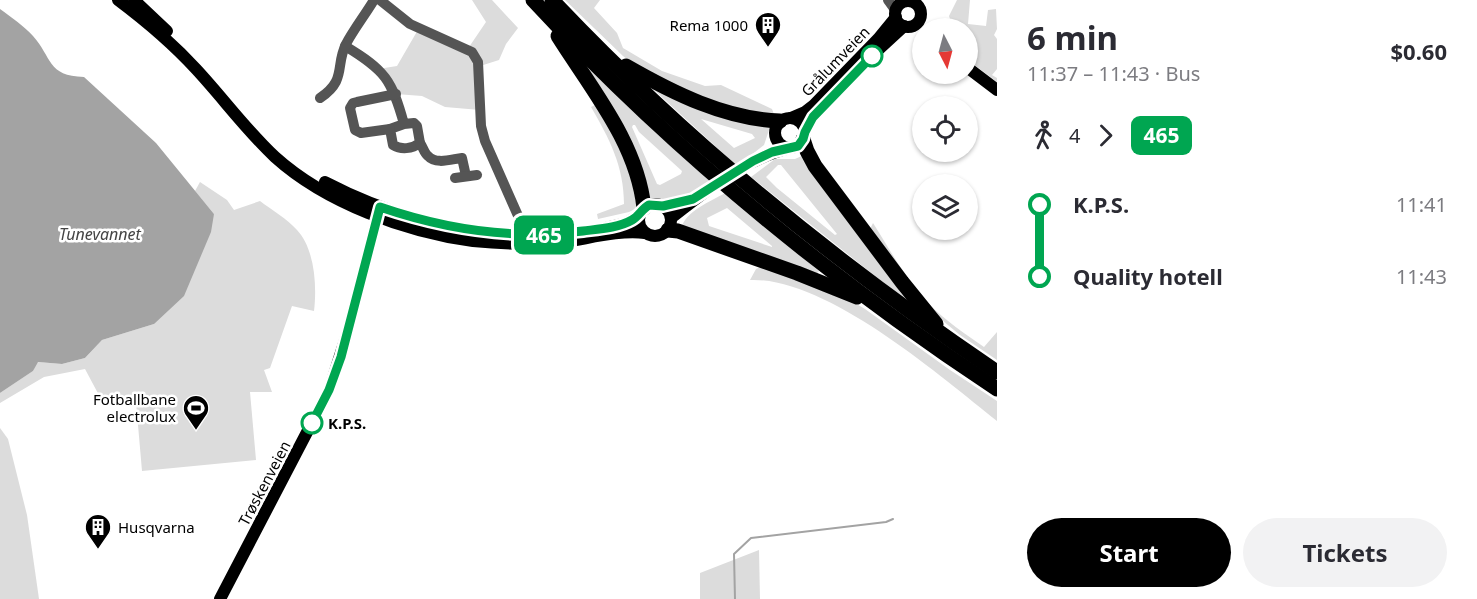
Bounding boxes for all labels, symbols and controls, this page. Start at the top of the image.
building icon: Rema 1000 [753,10,783,48]
place label: Rema 1000 [670,15,748,35]
text: 6 min [1027,15,1118,60]
north arrow [912,18,978,84]
map controls [912,18,978,240]
street label: Grålumveien [797,22,873,100]
text: $0.60 [1390,36,1447,66]
unlabelled marker [861,45,883,67]
text: 11:37 – 11:43 · Bus [1027,60,1200,87]
button: locate [912,96,978,162]
icon: walk [1027,119,1060,152]
icon: forward [1089,119,1122,152]
text: 465 [1143,121,1180,149]
text: 4 [1069,122,1080,149]
button: layers [912,174,978,240]
text: K.P.S. [1073,189,1129,219]
text: 11:41 [1396,191,1447,218]
line badge: 465 [510,216,578,254]
text: 465 [526,221,562,249]
water label: Tunevannet [59,223,142,245]
text: Quality hotell [1073,261,1223,291]
text: 11:43 [1396,263,1447,290]
place label: Fotballbane electrolux [93,389,176,426]
sports icon: Fotballbane electrolux [181,393,211,431]
marker: K.P.S. [301,412,323,434]
place label: K.P.S. [328,413,366,433]
street label: Trøskenveien [233,437,295,529]
building icon: Husqvarna [83,512,113,550]
place label: Husqvarna [118,517,195,537]
button: Start [1027,518,1231,587]
button: Tickets [1243,518,1447,587]

